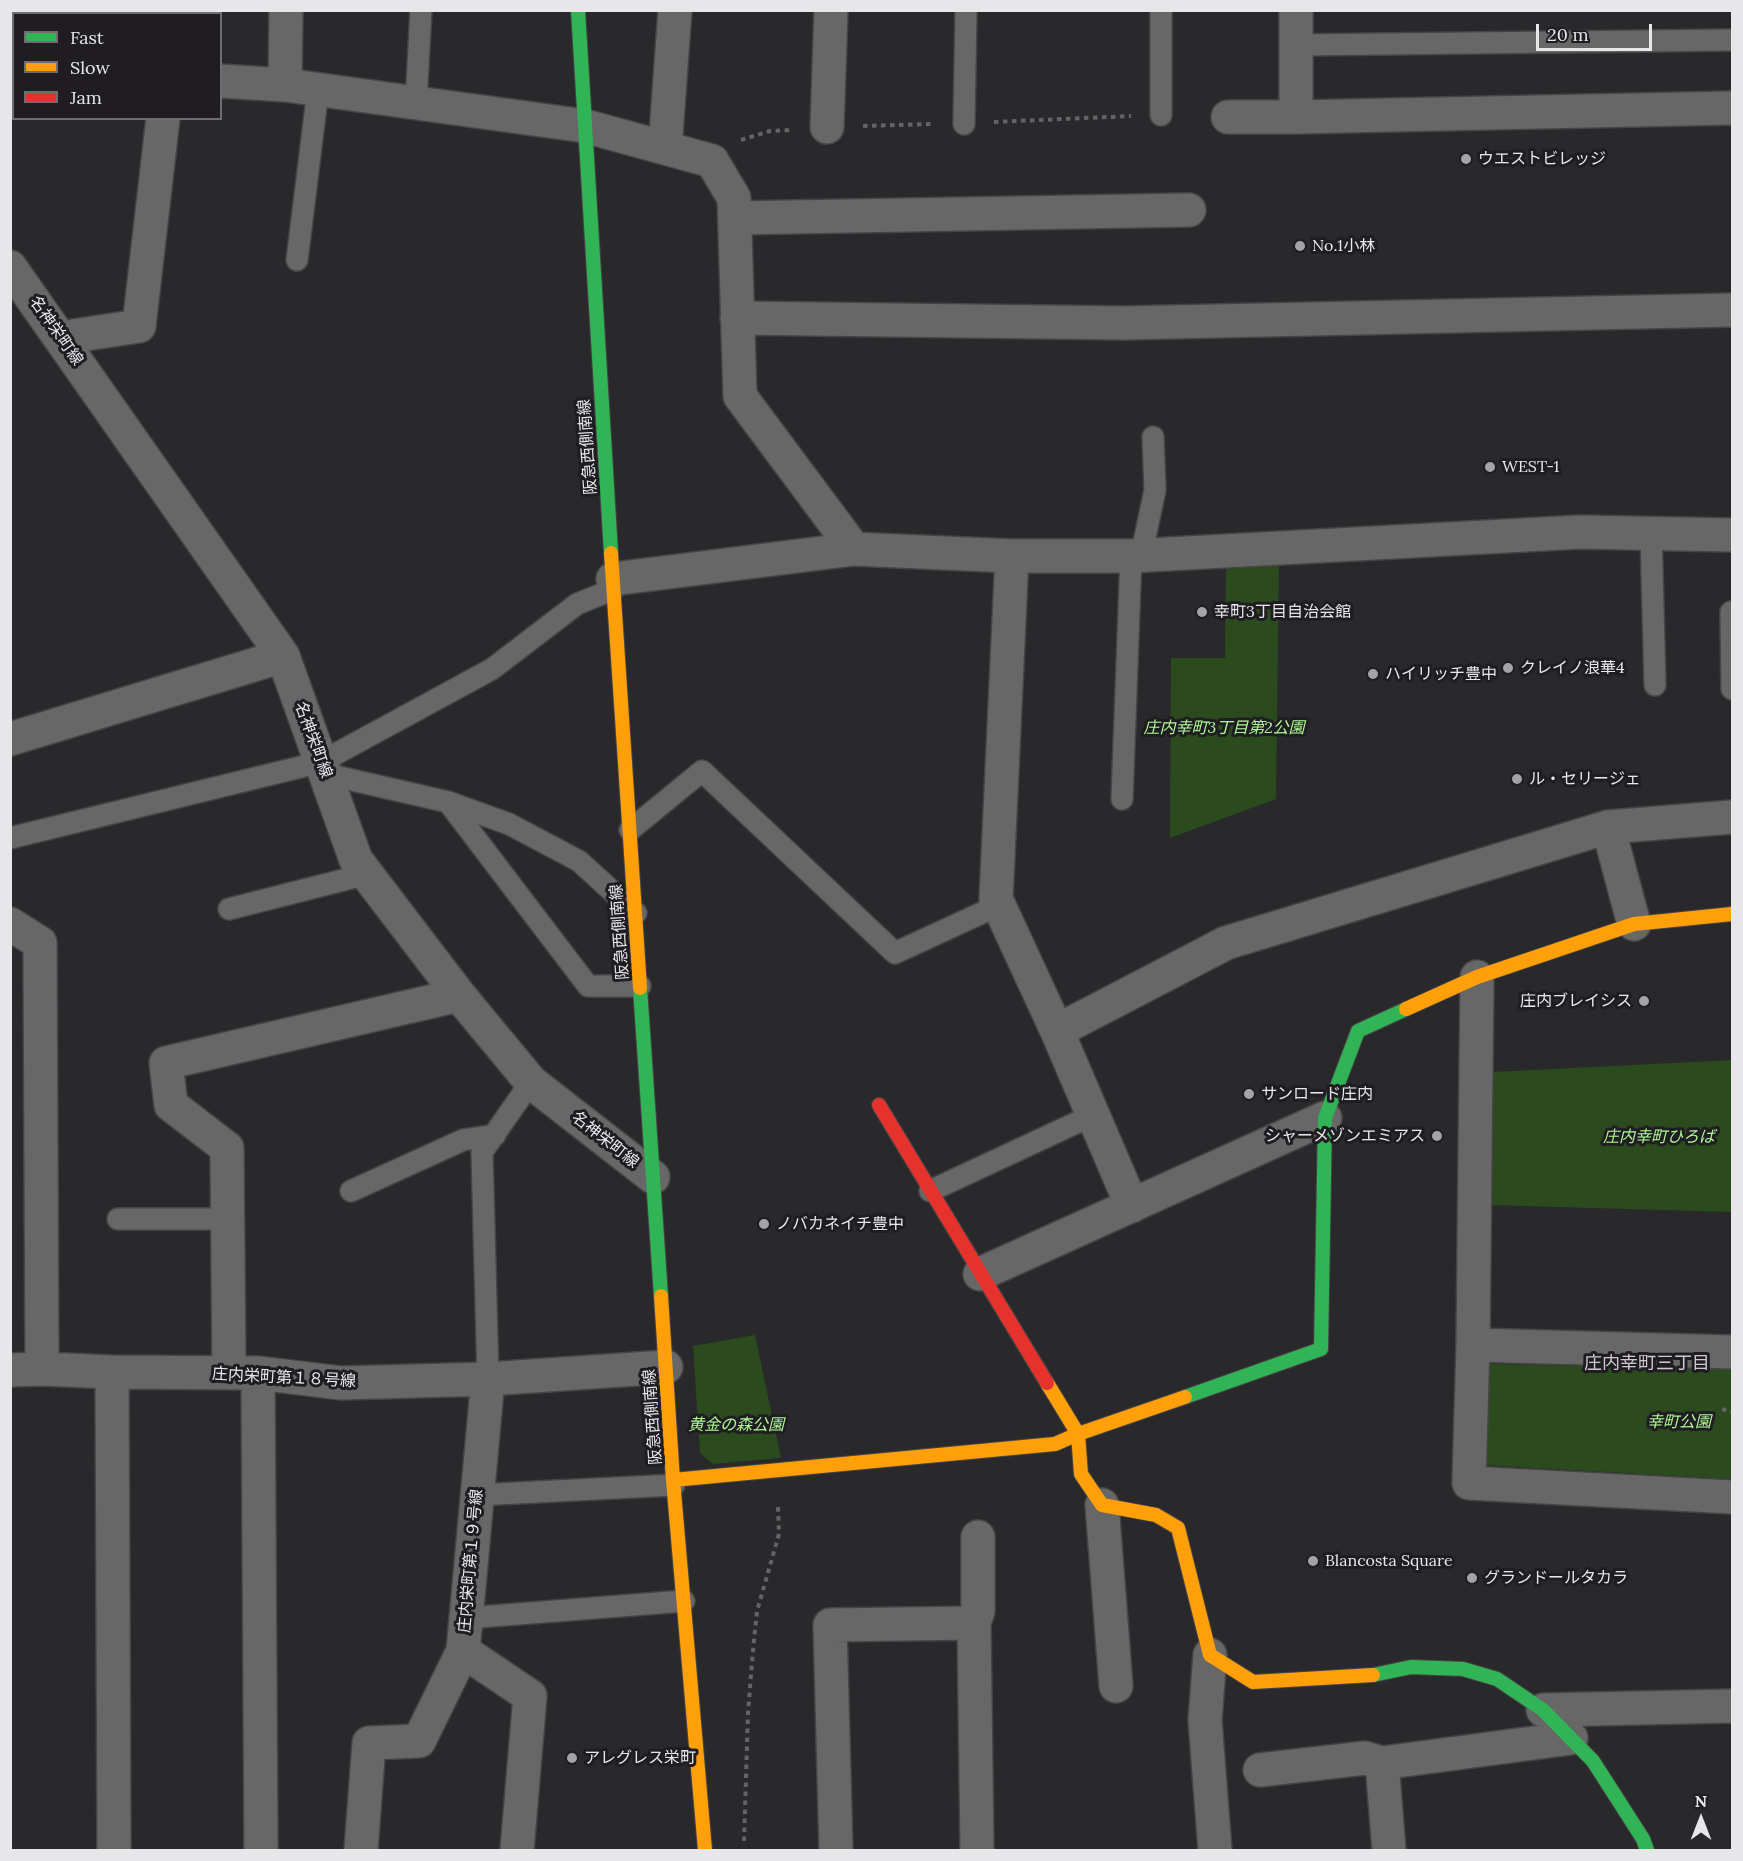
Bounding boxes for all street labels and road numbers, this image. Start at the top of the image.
street label: 名神栄町線 [25,293,87,369]
street label: 阪急西側南線 [575,398,601,496]
street label: 名神栄町線 [290,699,336,781]
street label: 阪急西側南線 [607,883,633,981]
street label: 名神栄町線 [568,1108,642,1172]
street label: 庄内栄町第１８号線 [212,1365,356,1391]
street label: 阪急西側南線 [640,1368,666,1466]
street label: 庄内栄町第１９号線 [455,1488,487,1634]

